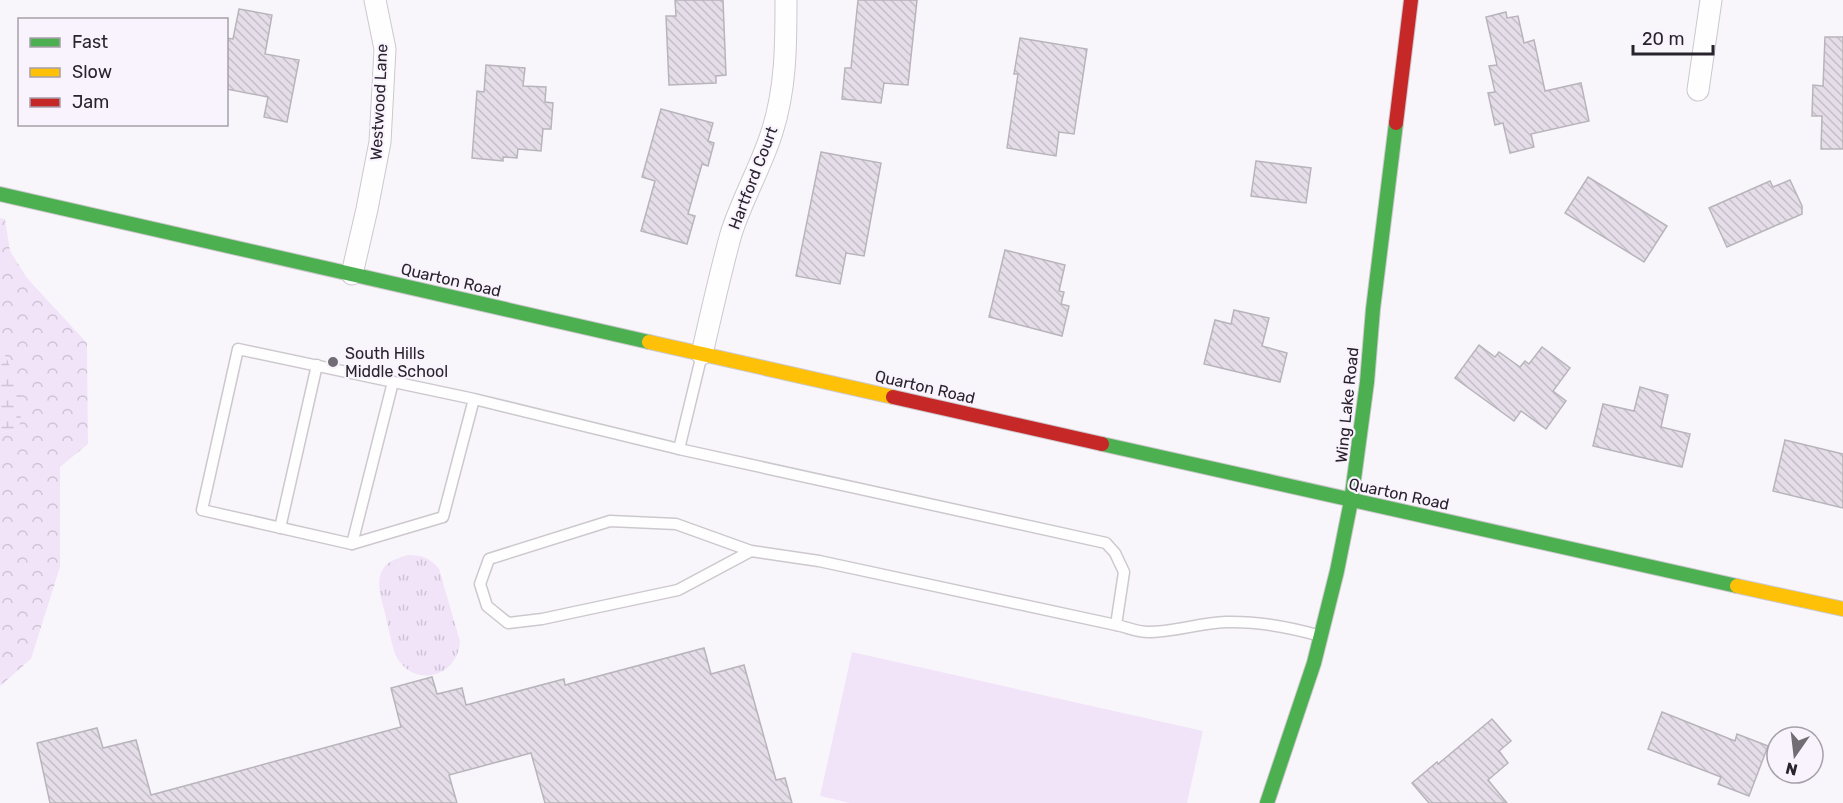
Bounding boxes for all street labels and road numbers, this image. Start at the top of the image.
street label: Westwood Lane [366,43,392,161]
street label: Hartford Court [725,124,781,232]
street label: Quarton Road [399,259,503,301]
street label: Wing Lake Road [1331,346,1363,464]
street label: Quarton Road [873,366,977,408]
street label: Quarton Road [1347,474,1451,514]

